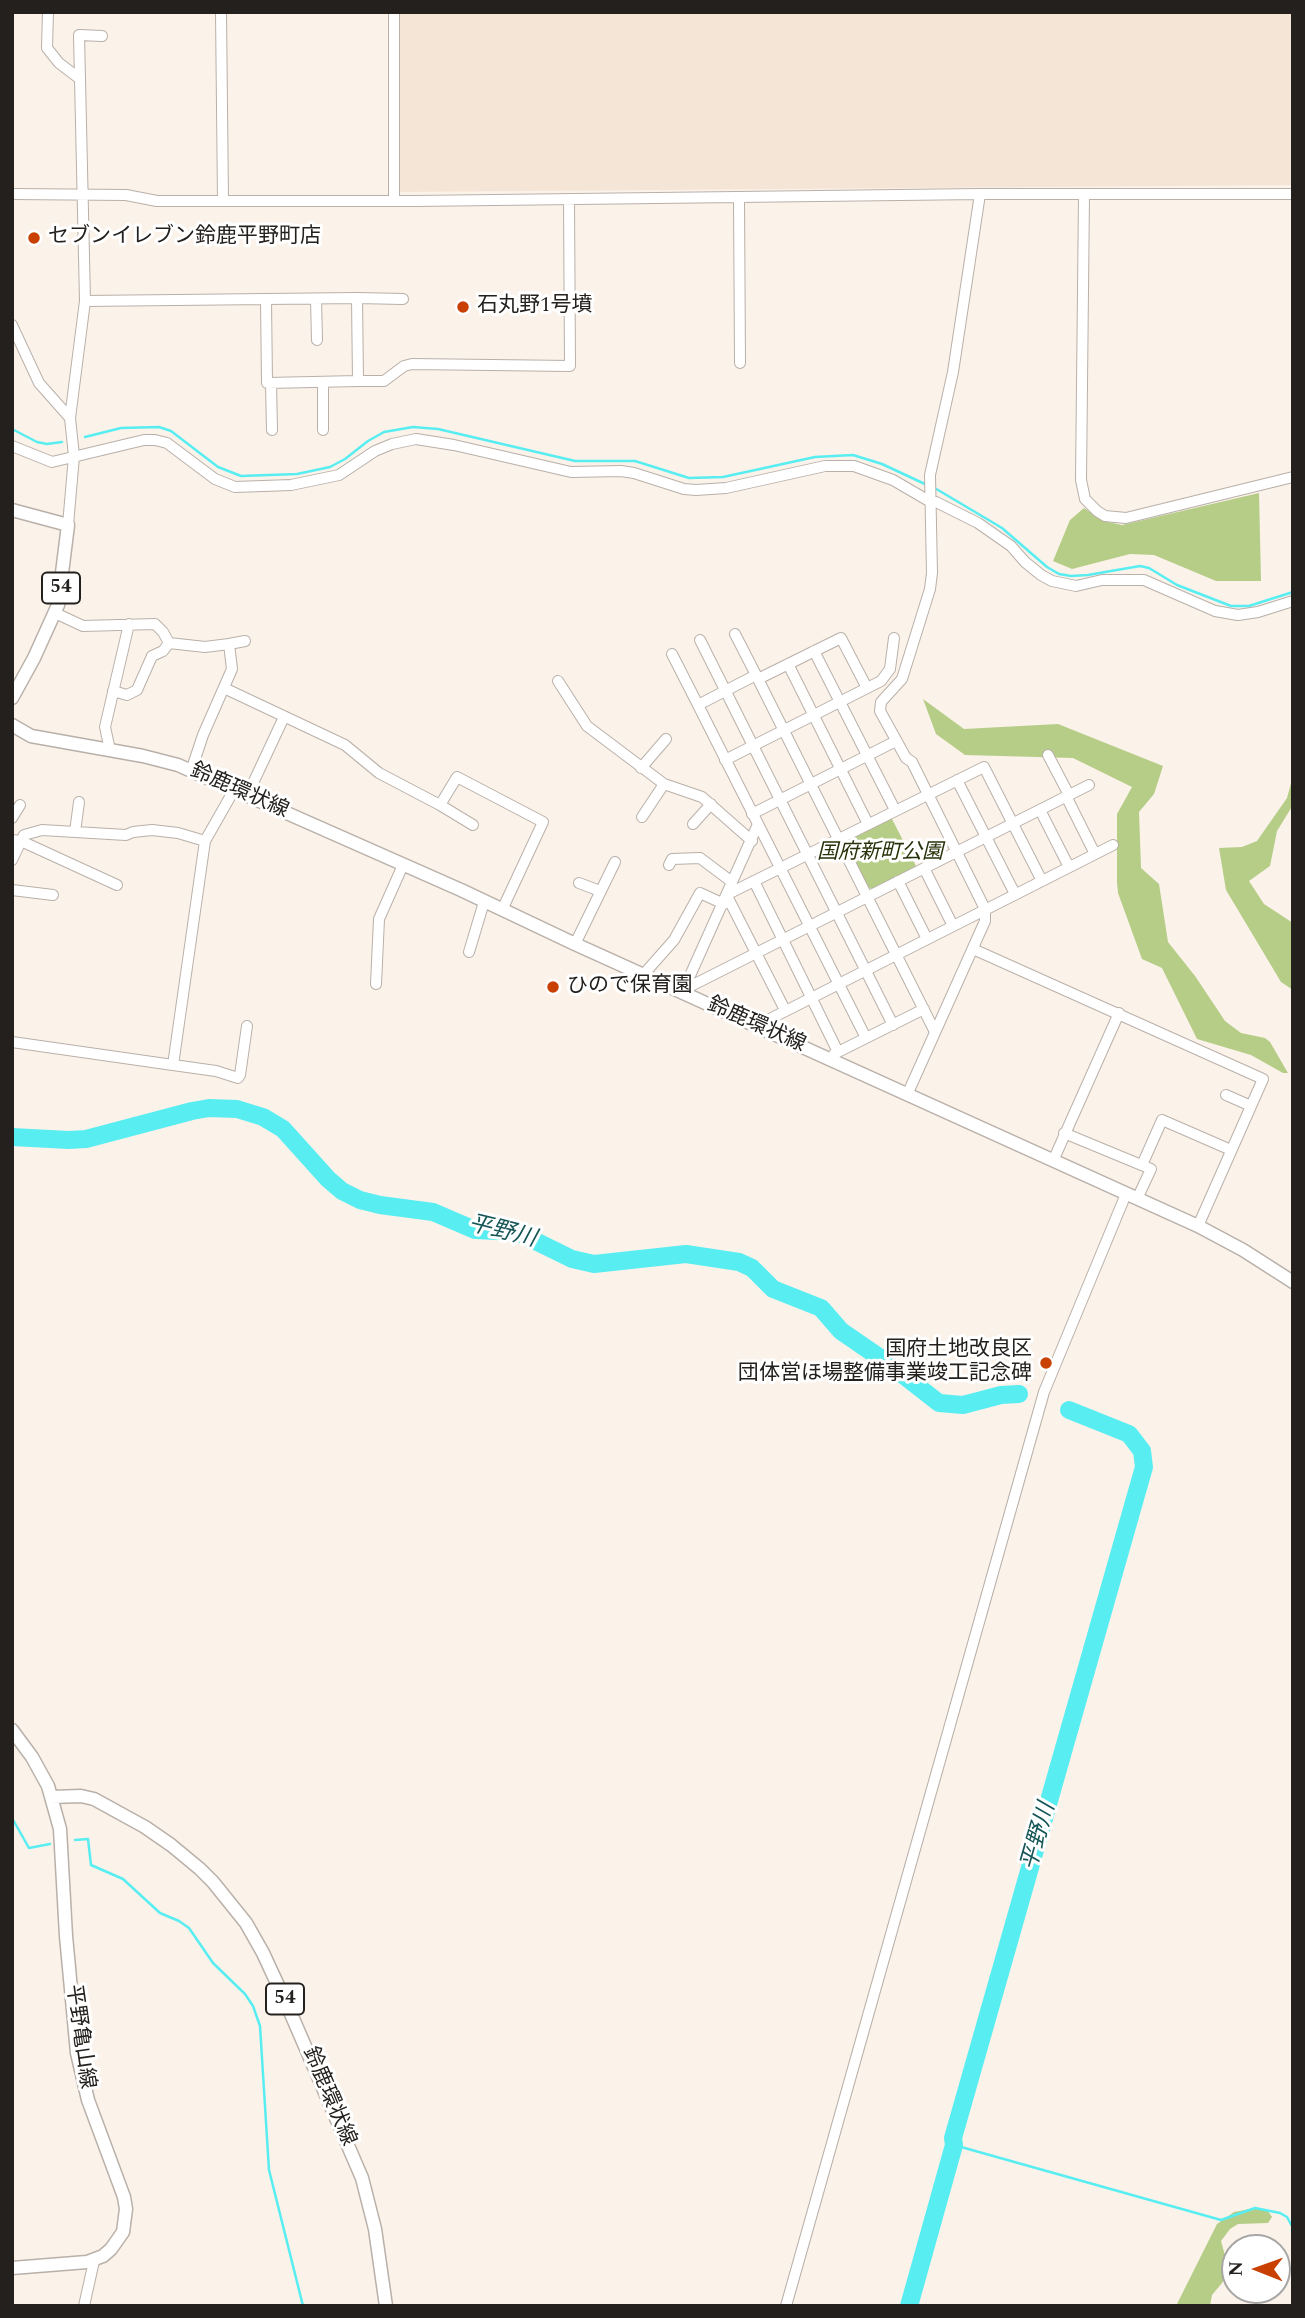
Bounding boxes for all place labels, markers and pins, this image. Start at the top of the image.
place label: セブンイレブン鈴鹿平野町店 [48,225,321,251]
marker: セブンイレブン鈴鹿平野町店 [26,230,42,246]
place label: 石丸野1号墳 [477,294,592,320]
marker: 石丸野1号墳 [455,299,471,315]
place label: ひので保育園 [567,974,693,1000]
marker: ひので保育園 [545,979,561,995]
place label: 国府土地改良区 団体営ほ場整備事業竣工記念碑 [738,1338,1032,1388]
marker: 国府土地改良区 団体営ほ場整備事業竣工記念碑 [1038,1355,1054,1371]

